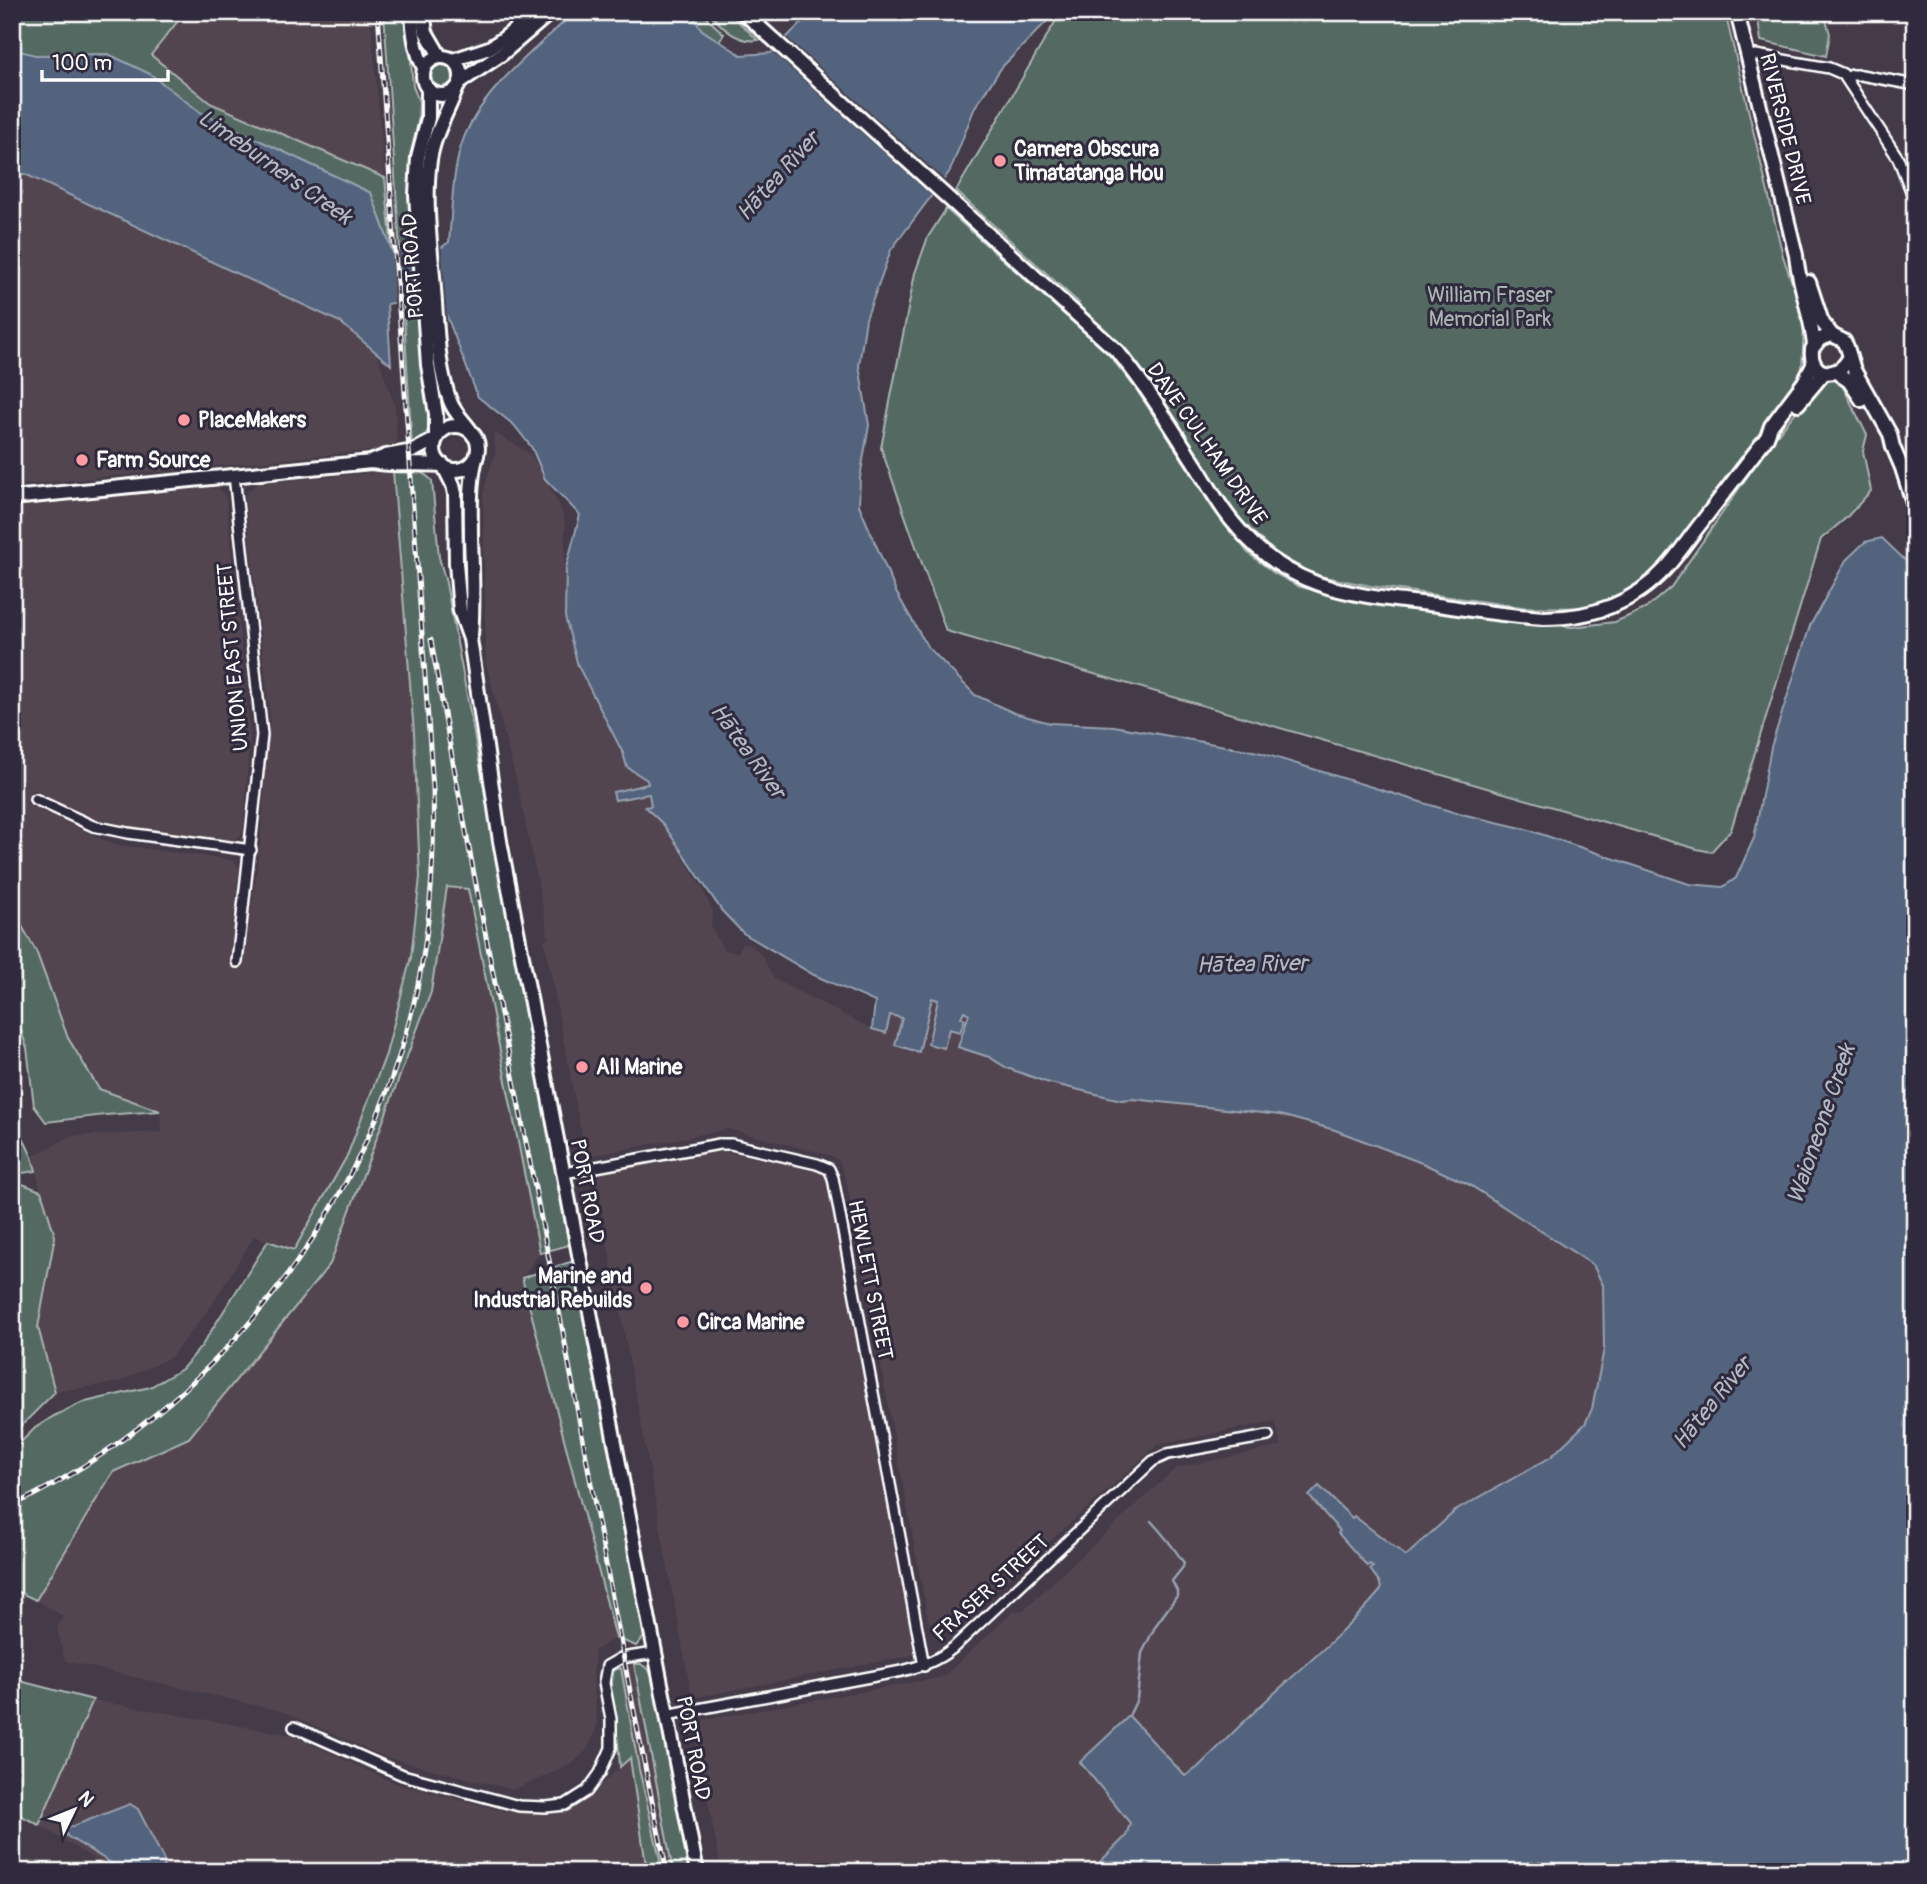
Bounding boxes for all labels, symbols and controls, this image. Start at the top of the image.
scale bar [42,38,168,82]
text: 100 m [52,50,112,77]
street label: RIVERSIDE DRIVE [1753,50,1817,208]
water label: Limeburners Creek [192,103,360,232]
water label: Hātea River [730,123,828,227]
place label: Camera Obscura Timatatanga Hou [1013,136,1164,187]
marker: Camera Obscura Timatatanga Hou [992,153,1008,169]
street label: PORT ROAD [396,212,430,320]
park label: William Fraser Memorial Park [1427,282,1553,333]
street label: DAVE CULHAM DRIVE [1141,358,1273,531]
place label: PlaceMakers [198,407,307,434]
marker: PlaceMakers [176,412,192,428]
place label: Farm Source [96,447,211,474]
marker: Farm Source [74,452,90,468]
street label: UNION EAST STREET [211,562,255,752]
water label: Hātea River [704,698,794,807]
water label: Hātea River [1196,948,1310,979]
water label: Waioneone Creek [1780,1038,1863,1207]
place label: All Marine [596,1054,683,1081]
marker: All Marine [574,1059,590,1075]
street label: PORT ROAD [564,1137,610,1245]
street label: HEWLETT STREET [841,1198,899,1363]
place label: Marine and Industrial Rebuilds [473,1263,633,1314]
marker: Marine and Industrial Rebuilds [638,1280,654,1296]
place label: Circa Marine [697,1309,805,1336]
marker: Circa Marine [675,1314,691,1330]
water label: Hātea River [1666,1349,1760,1455]
street label: FRASER STREET [927,1528,1055,1648]
street label: PORT ROAD [670,1694,716,1802]
north arrow [38,1776,108,1846]
text: N [73,1786,99,1812]

